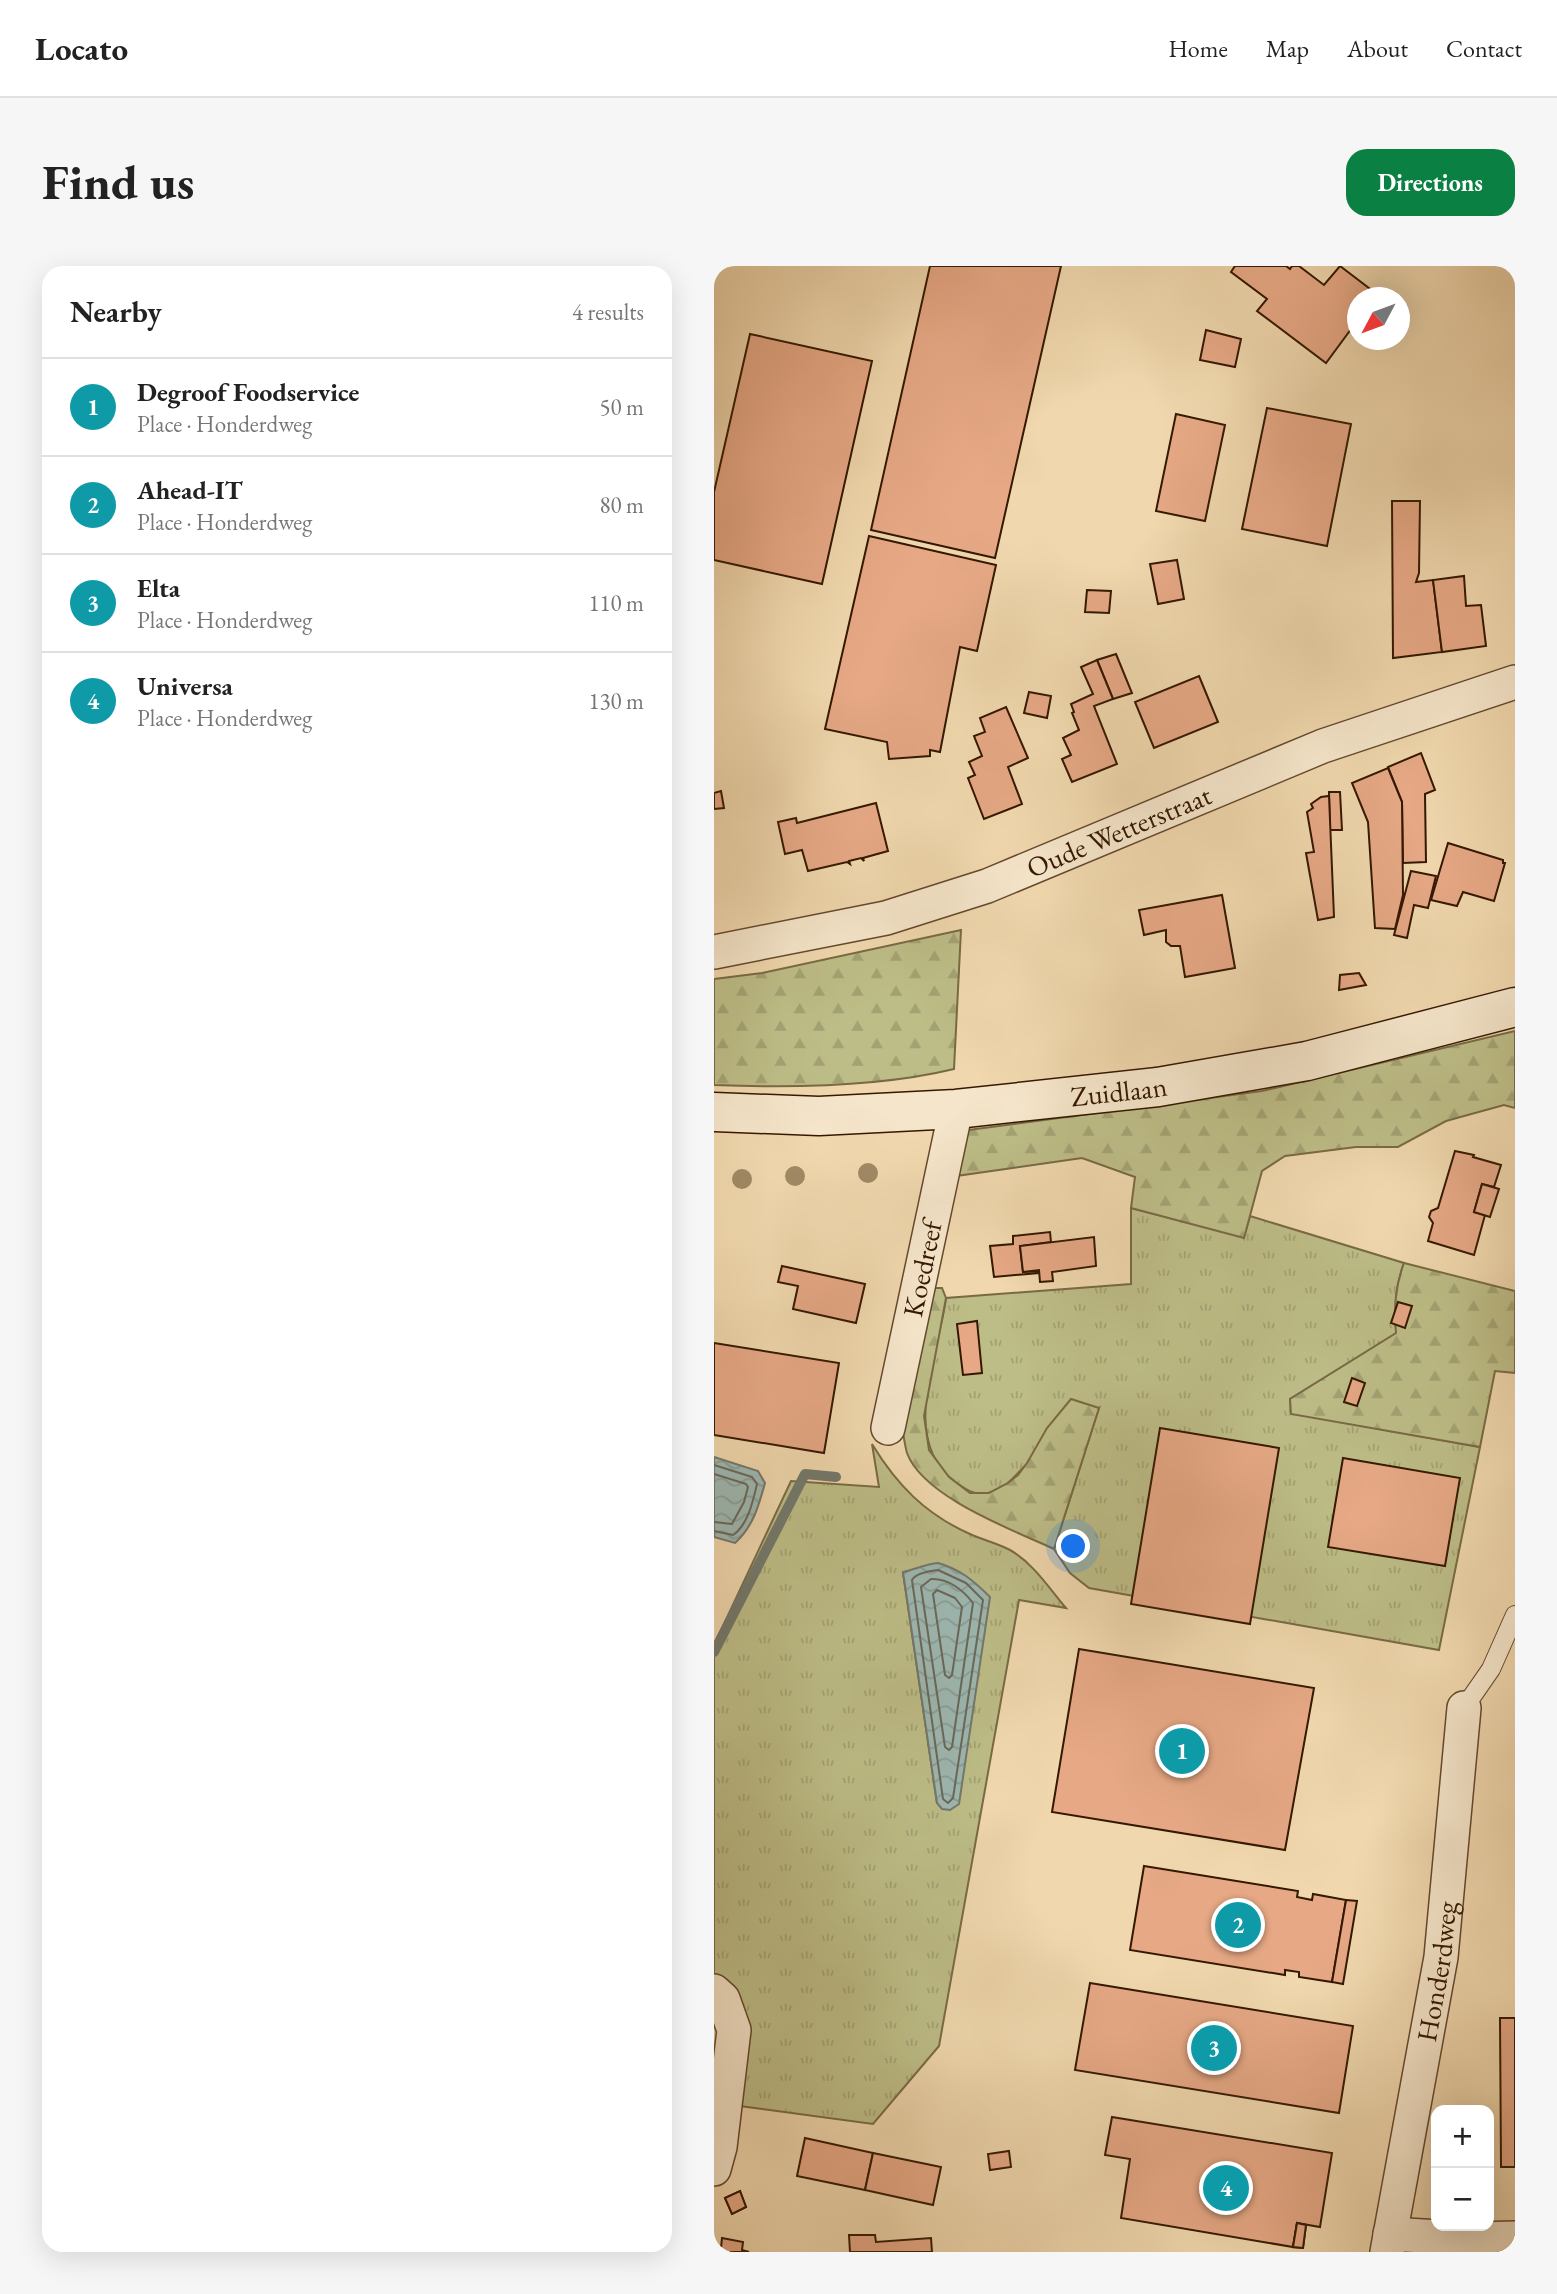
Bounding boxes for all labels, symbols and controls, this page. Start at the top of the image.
text: Locato [35,27,128,70]
text: Home [1168,33,1228,64]
text: Map [1266,33,1309,64]
text: About [1347,33,1408,64]
text: Contact [1446,33,1522,64]
button: Directions [1346,149,1515,216]
text: Find us [42,150,194,214]
north arrow [1347,287,1410,350]
text: Nearby [70,292,162,331]
text: 4 results [572,297,644,327]
text: Degroof Foodservice [137,375,359,409]
text: 1 [87,392,99,422]
text: 50 m [599,392,644,422]
text: Place · Honderdweg [137,409,312,439]
text: Ahead-IT [137,473,243,507]
text: 2 [87,490,99,520]
text: 80 m [599,490,644,520]
text: Place · Honderdweg [137,507,312,537]
text: Elta [137,571,180,605]
text: 3 [87,588,99,618]
text: 110 m [588,588,644,618]
text: Place · Honderdweg [137,605,312,635]
text: Universa [137,669,233,703]
text: 4 [87,686,99,716]
text: 130 m [588,686,644,716]
text: Place · Honderdweg [137,703,312,733]
street label: Oude Wetterstraat [1021,777,1217,886]
street label: Zuidlaan [1069,1068,1170,1114]
street label: Koedreef [894,1214,950,1320]
your location [1056,1529,1090,1563]
pin: 1 [1159,1725,1205,1777]
pin: 2 [1215,1899,1261,1951]
street label: Honderdweg [1408,1899,1464,2045]
pin: 3 [1191,2022,1237,2074]
map controls [1431,2105,1494,2231]
button: + [1431,2105,1494,2168]
pin: 4 [1203,2162,1249,2214]
button: − [1431,2168,1494,2231]

